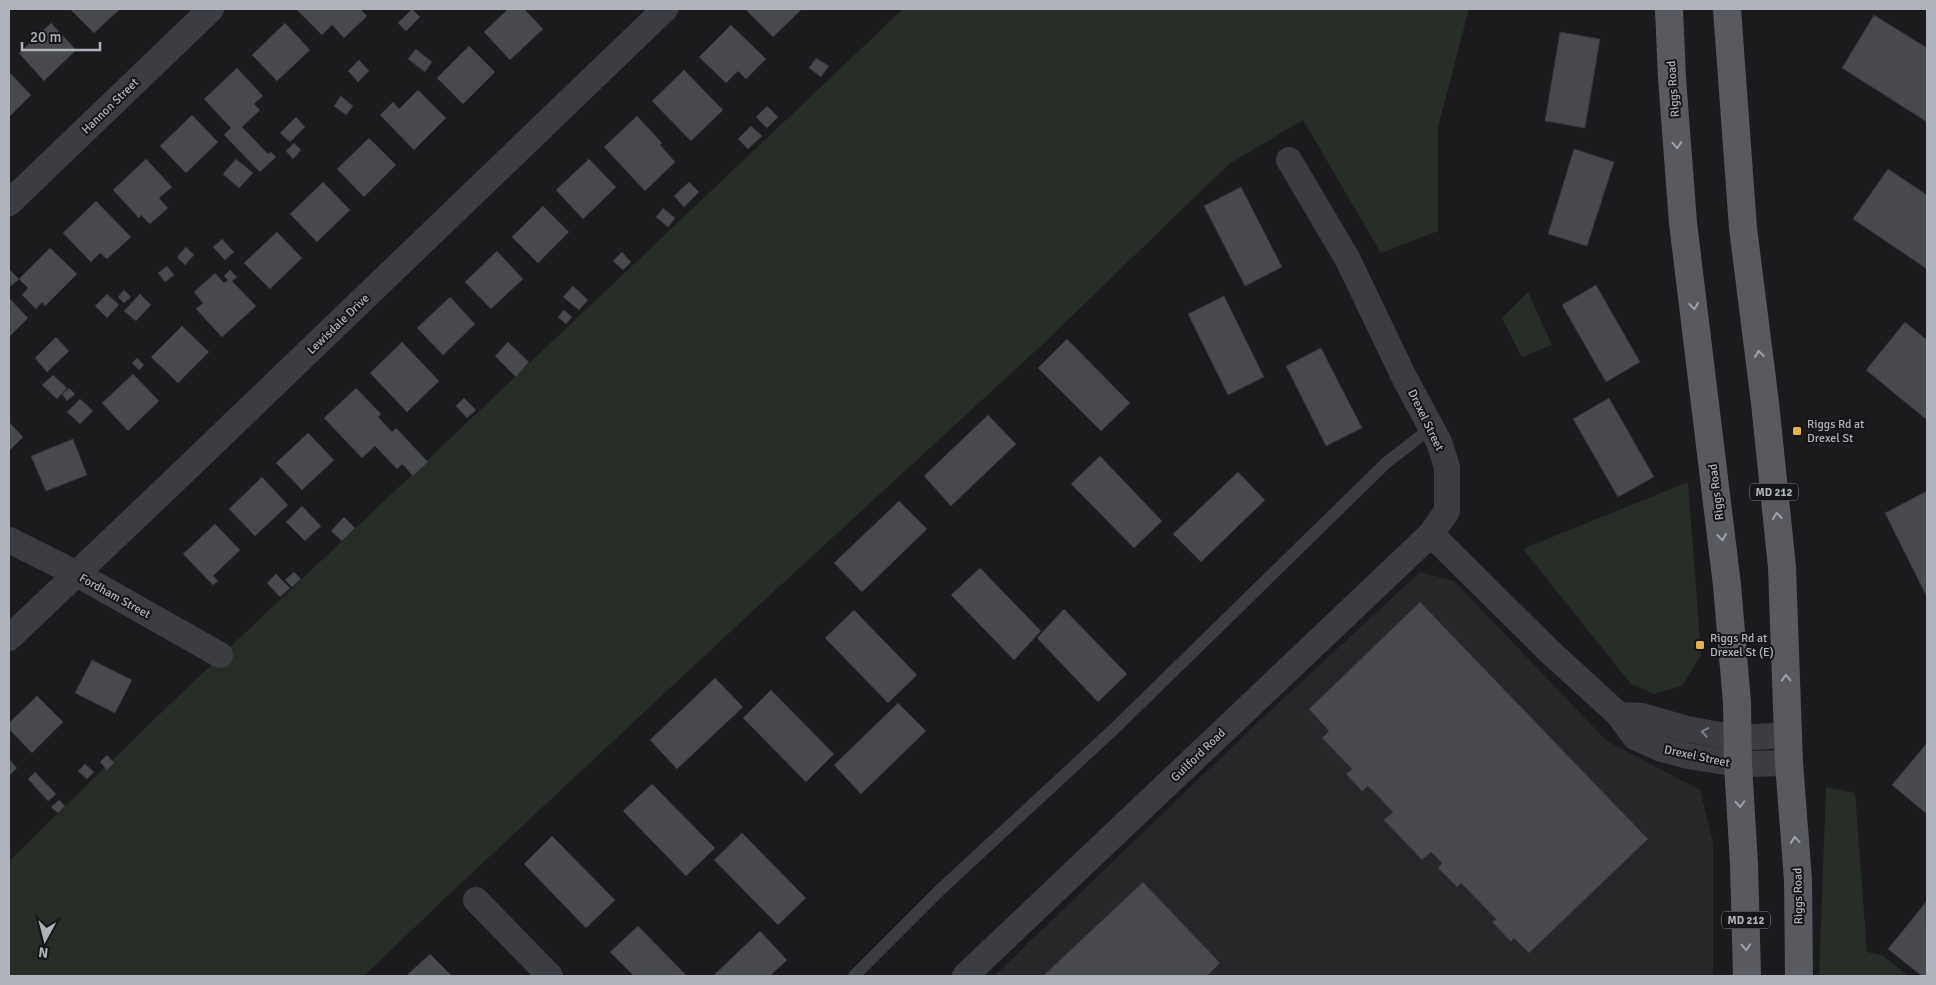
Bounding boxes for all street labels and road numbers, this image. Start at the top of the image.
street label: Riggs Road [1664,60,1683,118]
street label: Hannon Street [79,75,142,137]
street label: Lewisdale Drive [304,291,373,358]
street label: Drexel Street [1404,387,1447,453]
street label: Riggs Road [1706,463,1727,521]
road number: MD 212 [1750,484,1798,501]
street label: Fordham Street [77,571,153,622]
street label: Guilford Road [1168,726,1229,785]
street label: Drexel Street [1663,742,1731,771]
street label: Riggs Road [1791,868,1806,924]
road number: MD 212 [1722,912,1770,928]

